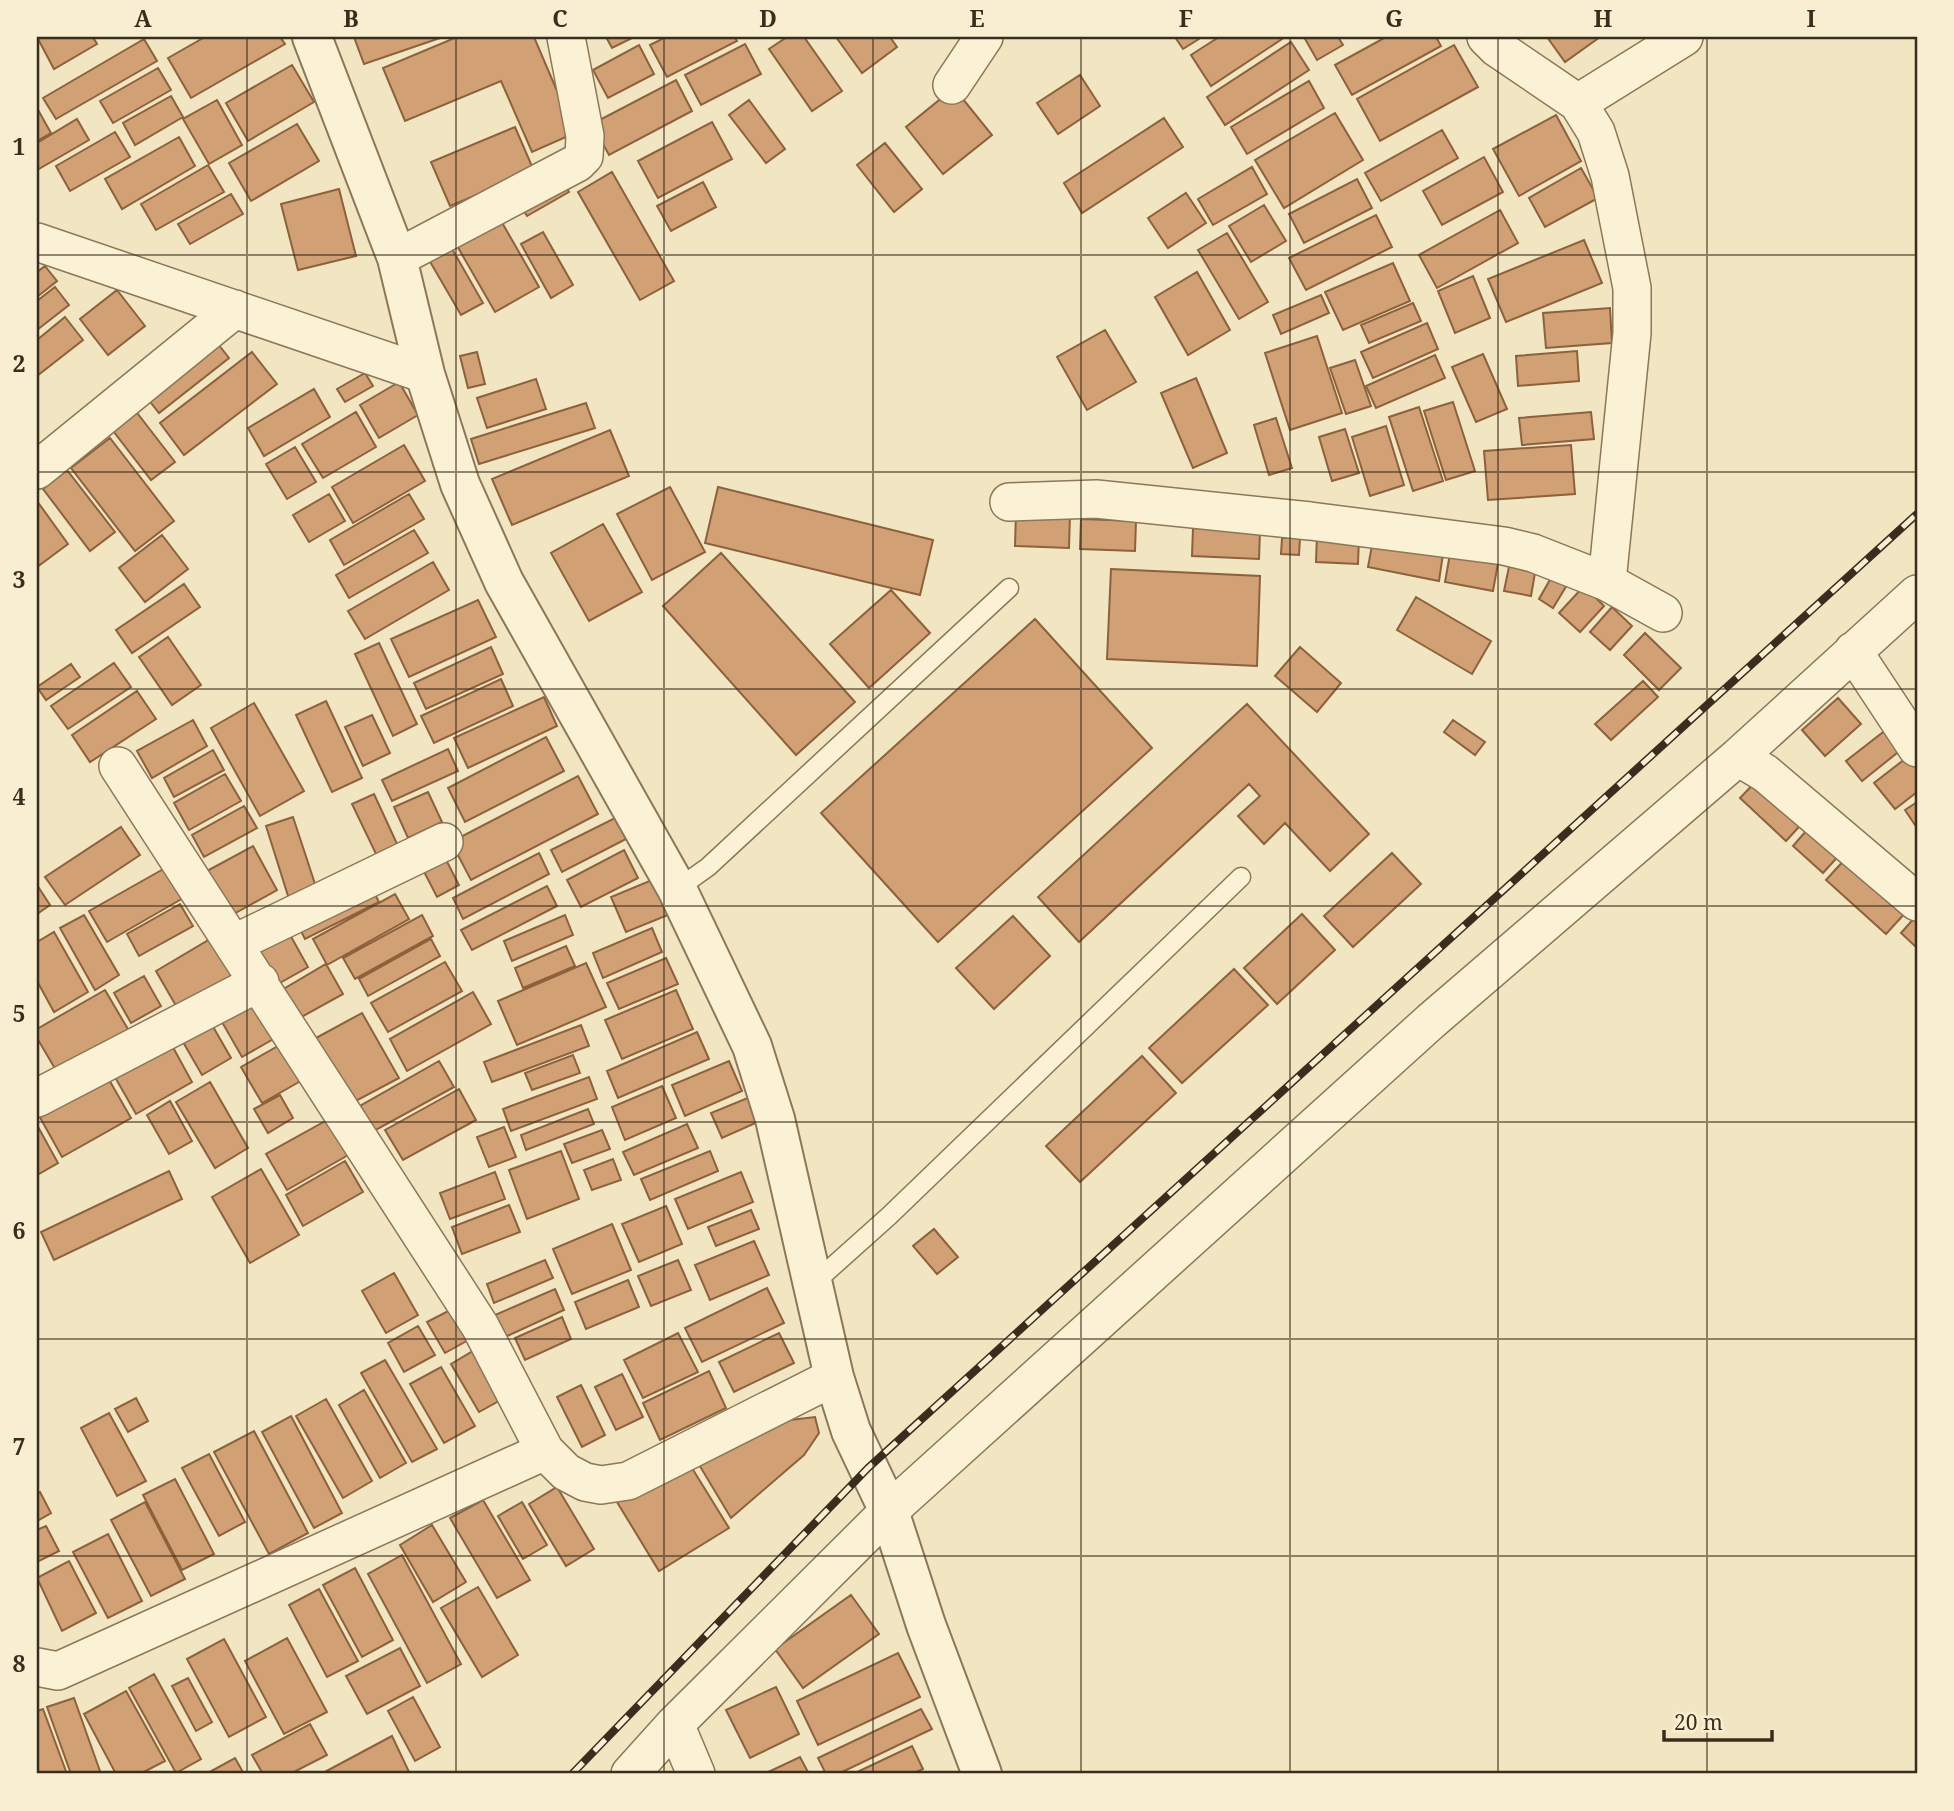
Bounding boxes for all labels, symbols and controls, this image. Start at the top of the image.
text: A [134,2,152,34]
text: B [343,2,359,34]
text: C [552,2,568,34]
text: D [759,2,777,34]
text: E [969,2,985,34]
text: F [1179,2,1193,34]
text: G [1385,2,1403,34]
text: H [1594,2,1613,34]
text: I [1806,2,1816,34]
text: 1 [13,130,26,162]
text: 2 [13,347,26,379]
text: 3 [13,563,26,595]
text: 4 [13,780,26,812]
text: 5 [13,997,26,1029]
text: 6 [13,1214,26,1246]
text: 7 [13,1430,26,1462]
text: 8 [13,1647,26,1679]
scale bar [1664,1699,1772,1743]
text: 20 m [1674,1708,1723,1736]

